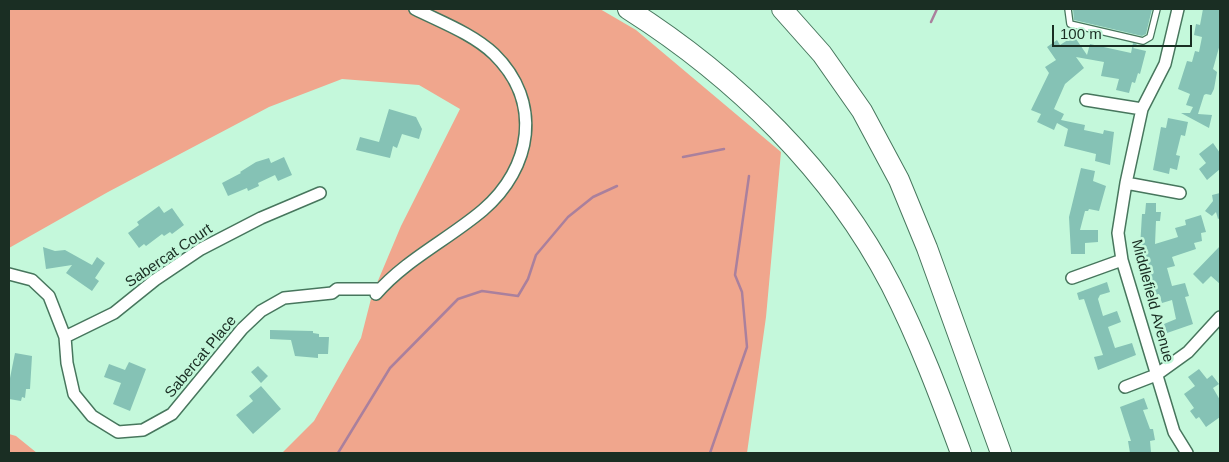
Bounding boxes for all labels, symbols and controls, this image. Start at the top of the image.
scale bar [1054,15,1194,47]
text: 100 m [1060,25,1102,42]
street label: Sabercat Court [122,220,216,292]
street label: Middlefield Avenue [1127,238,1177,364]
street label: Sabercat Place [161,312,241,402]

